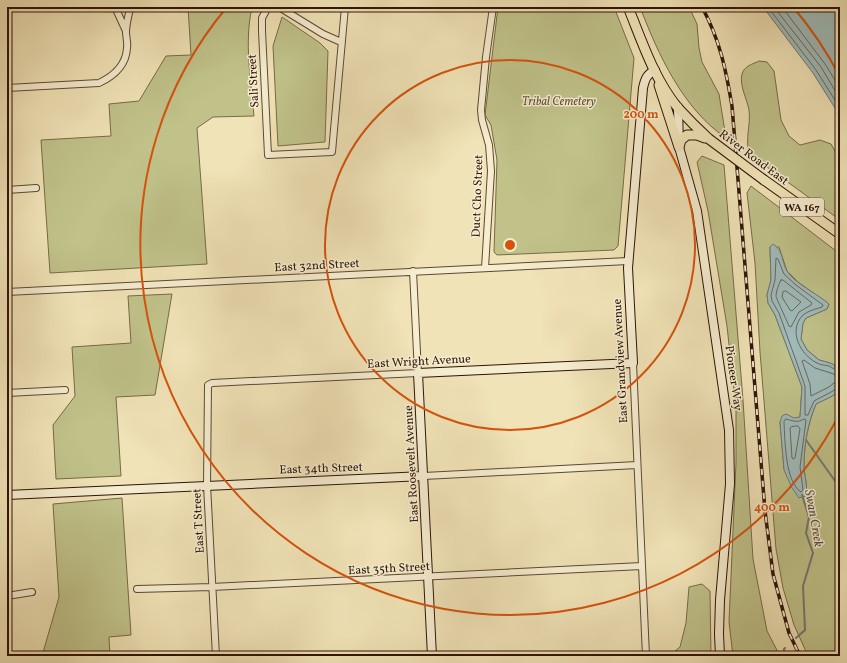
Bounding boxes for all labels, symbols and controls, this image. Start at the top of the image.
street label: Sali Street [245,54,263,108]
park label: Tribal Cemetery [522,94,597,110]
text: 200 m [623,107,659,123]
street label: River Road East [715,126,791,189]
street label: Duct Cho Street [469,154,487,238]
road number: WA 167 [780,198,824,216]
centre of rings [503,238,517,252]
street label: East 32nd Street [274,256,360,276]
street label: East Grandview Avenue [610,298,632,424]
street label: Pioneer Way [721,344,746,412]
street label: East Wright Avenue [367,351,472,373]
street label: East Roosevelt Avenue [401,404,423,523]
street label: East 34th Street [279,460,363,478]
street label: East T Street [189,488,209,554]
water label: Swan Creek [799,488,827,549]
text: 400 m [754,500,790,516]
street label: East 35th Street [348,559,430,579]

